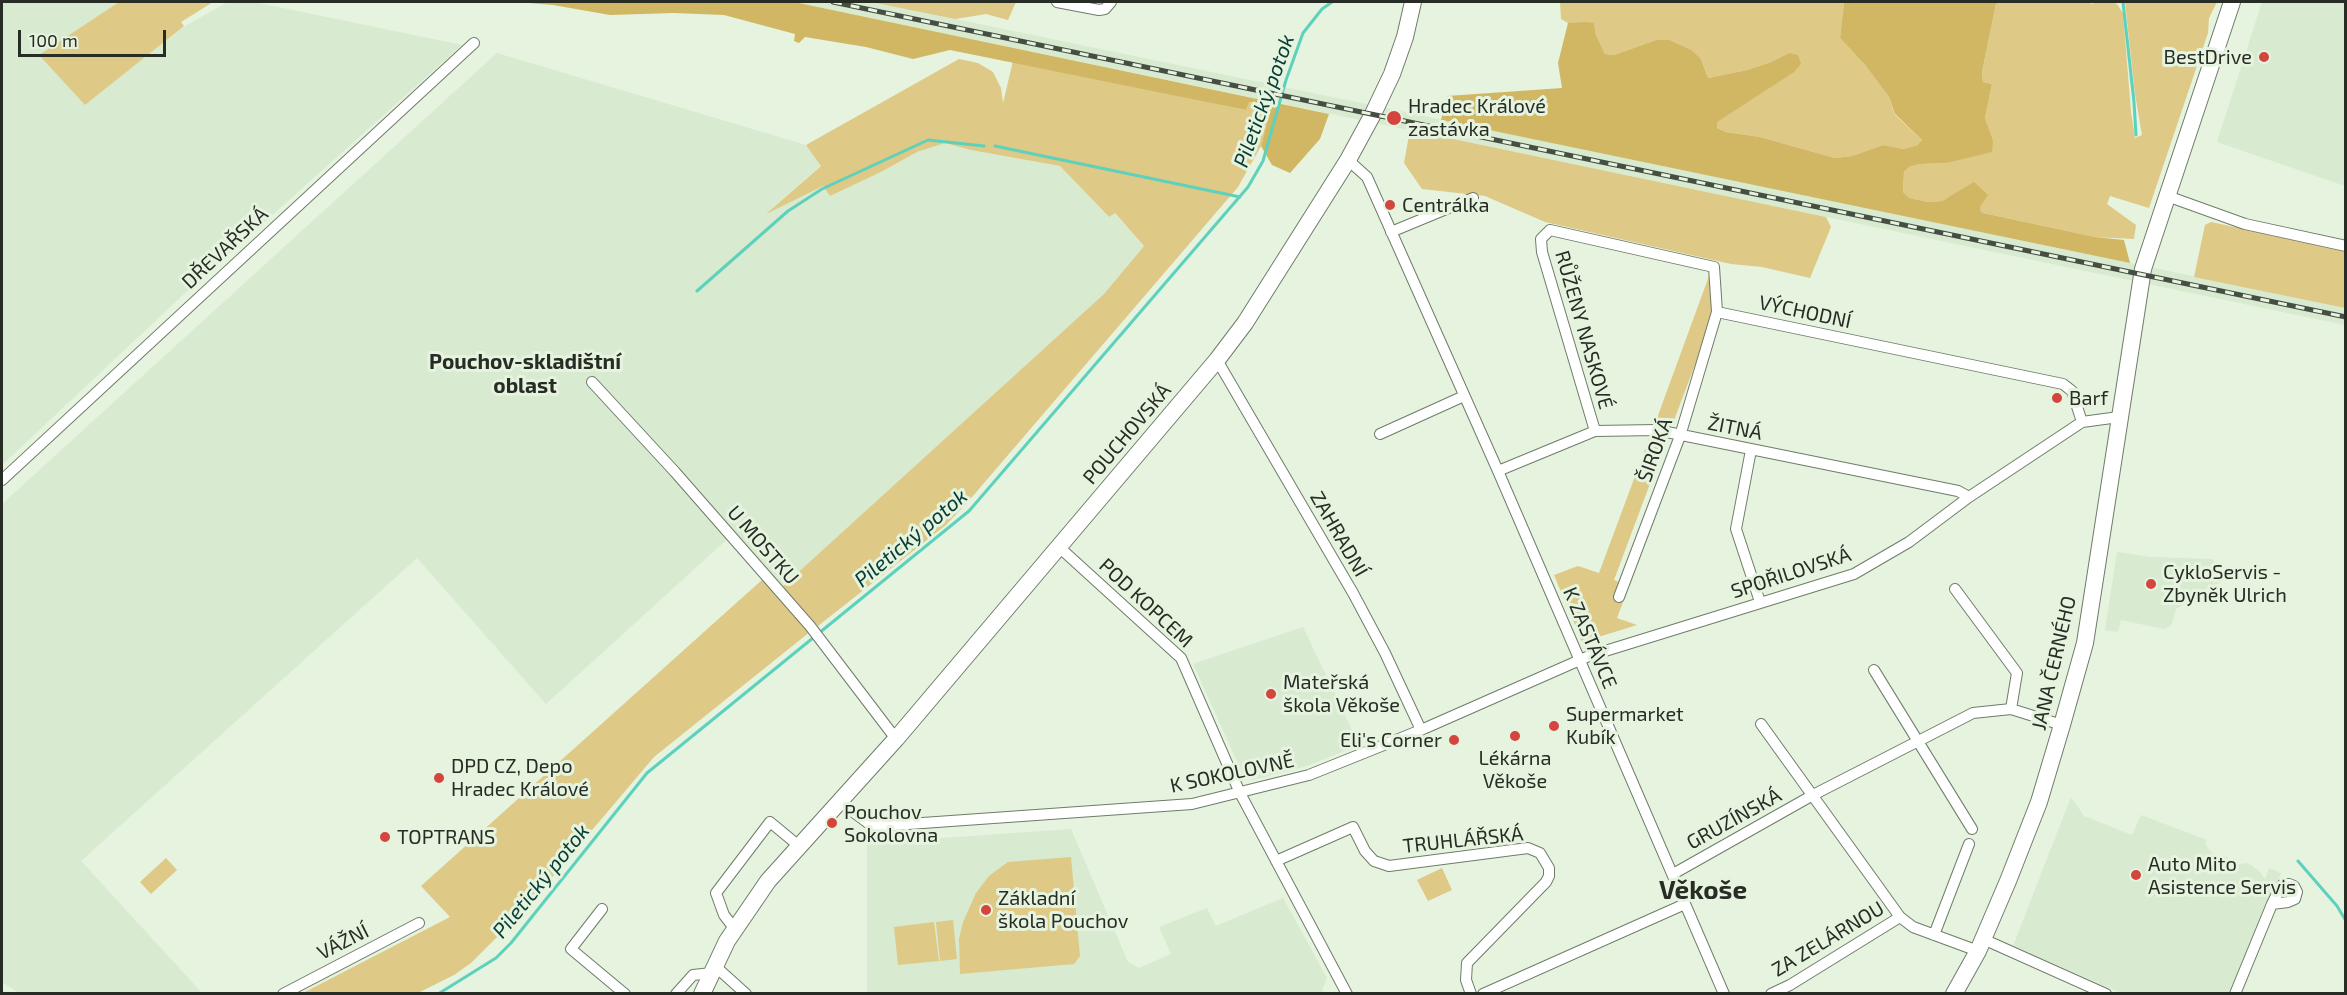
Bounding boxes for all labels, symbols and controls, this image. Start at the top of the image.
scale bar [21,18,170,56]
text: 100 m [29,29,78,51]
water label: Piletický potok [1228,31,1300,171]
place label: BestDrive [2164,45,2252,69]
marker: BestDrive [2257,50,2271,64]
place label: Hradec Králové zastávka [1408,94,1546,141]
marker: Hradec Králové zastávka [1385,109,1403,127]
place label: Centrálka [1402,193,1489,217]
marker: Centrálka [1383,198,1397,212]
street label: DŘEVAŘSKÁ [177,202,273,294]
street label: RŮŽENY NASKOVÉ [1550,248,1618,412]
street label: VÝCHODNÍ [1757,290,1853,334]
district label: Pouchov-skladištní oblast [429,349,621,399]
street label: POUCHOVSKÁ [1078,379,1176,489]
place label: Barf [2069,386,2108,410]
marker: Barf [2050,391,2064,405]
street label: ŽITNÁ [1706,411,1764,445]
street label: ŠIROKÁ [1632,415,1678,485]
water label: Piletický potok [849,483,973,593]
street label: ZAHRADNÍ [1305,487,1373,581]
street label: U MOSTKU [722,501,804,589]
street label: SPOŘILOVSKÁ [1728,542,1854,604]
street label: POD KOPCEM [1094,553,1198,653]
place label: CykloServis - Zbyněk Ulrich [2163,560,2287,607]
marker: CykloServis - Zbyněk Ulrich [2144,577,2158,591]
street label: K ZASTÁVCE [1558,584,1622,692]
street label: JANA ČERNÉHO [2027,593,2081,733]
place label: Mateřská škola Věkoše [1283,670,1400,717]
marker: Mateřská škola Věkoše [1264,687,1278,701]
place label: Supermarket Kubík [1566,702,1684,749]
marker: Supermarket Kubík [1547,719,1561,733]
place label: Eli's Corner [1340,728,1442,752]
marker: Lékárna Věkoše [1508,729,1522,743]
marker: Eli's Corner [1447,733,1461,747]
place label: Lékárna Věkoše [1479,746,1551,793]
street label: K SOKOLOVNĚ [1168,748,1296,798]
place label: DPD CZ, Depo Hradec Králové [451,754,589,801]
marker: DPD CZ, Depo Hradec Králové [432,771,446,785]
street label: GRUZÍNSKÁ [1683,783,1785,855]
place label: Pouchov Sokolovna [844,800,938,847]
marker: Pouchov Sokolovna [825,816,839,830]
water label: Piletický potok [487,819,595,943]
street label: TRUHLÁŘSKÁ [1401,822,1525,858]
place label: TOPTRANS [397,825,495,849]
marker: TOPTRANS [378,830,392,844]
place label: Auto Mito Asistence Servis [2148,852,2296,899]
marker: Auto Mito Asistence Servis [2129,868,2143,882]
district label: Věkoše [1659,874,1747,906]
place label: Základní škola Pouchov [998,886,1128,933]
street label: ZA ZELÁRNOU [1768,896,1888,982]
marker: Základní škola Pouchov [979,903,993,917]
street label: VÁŽNÍ [313,919,373,965]

